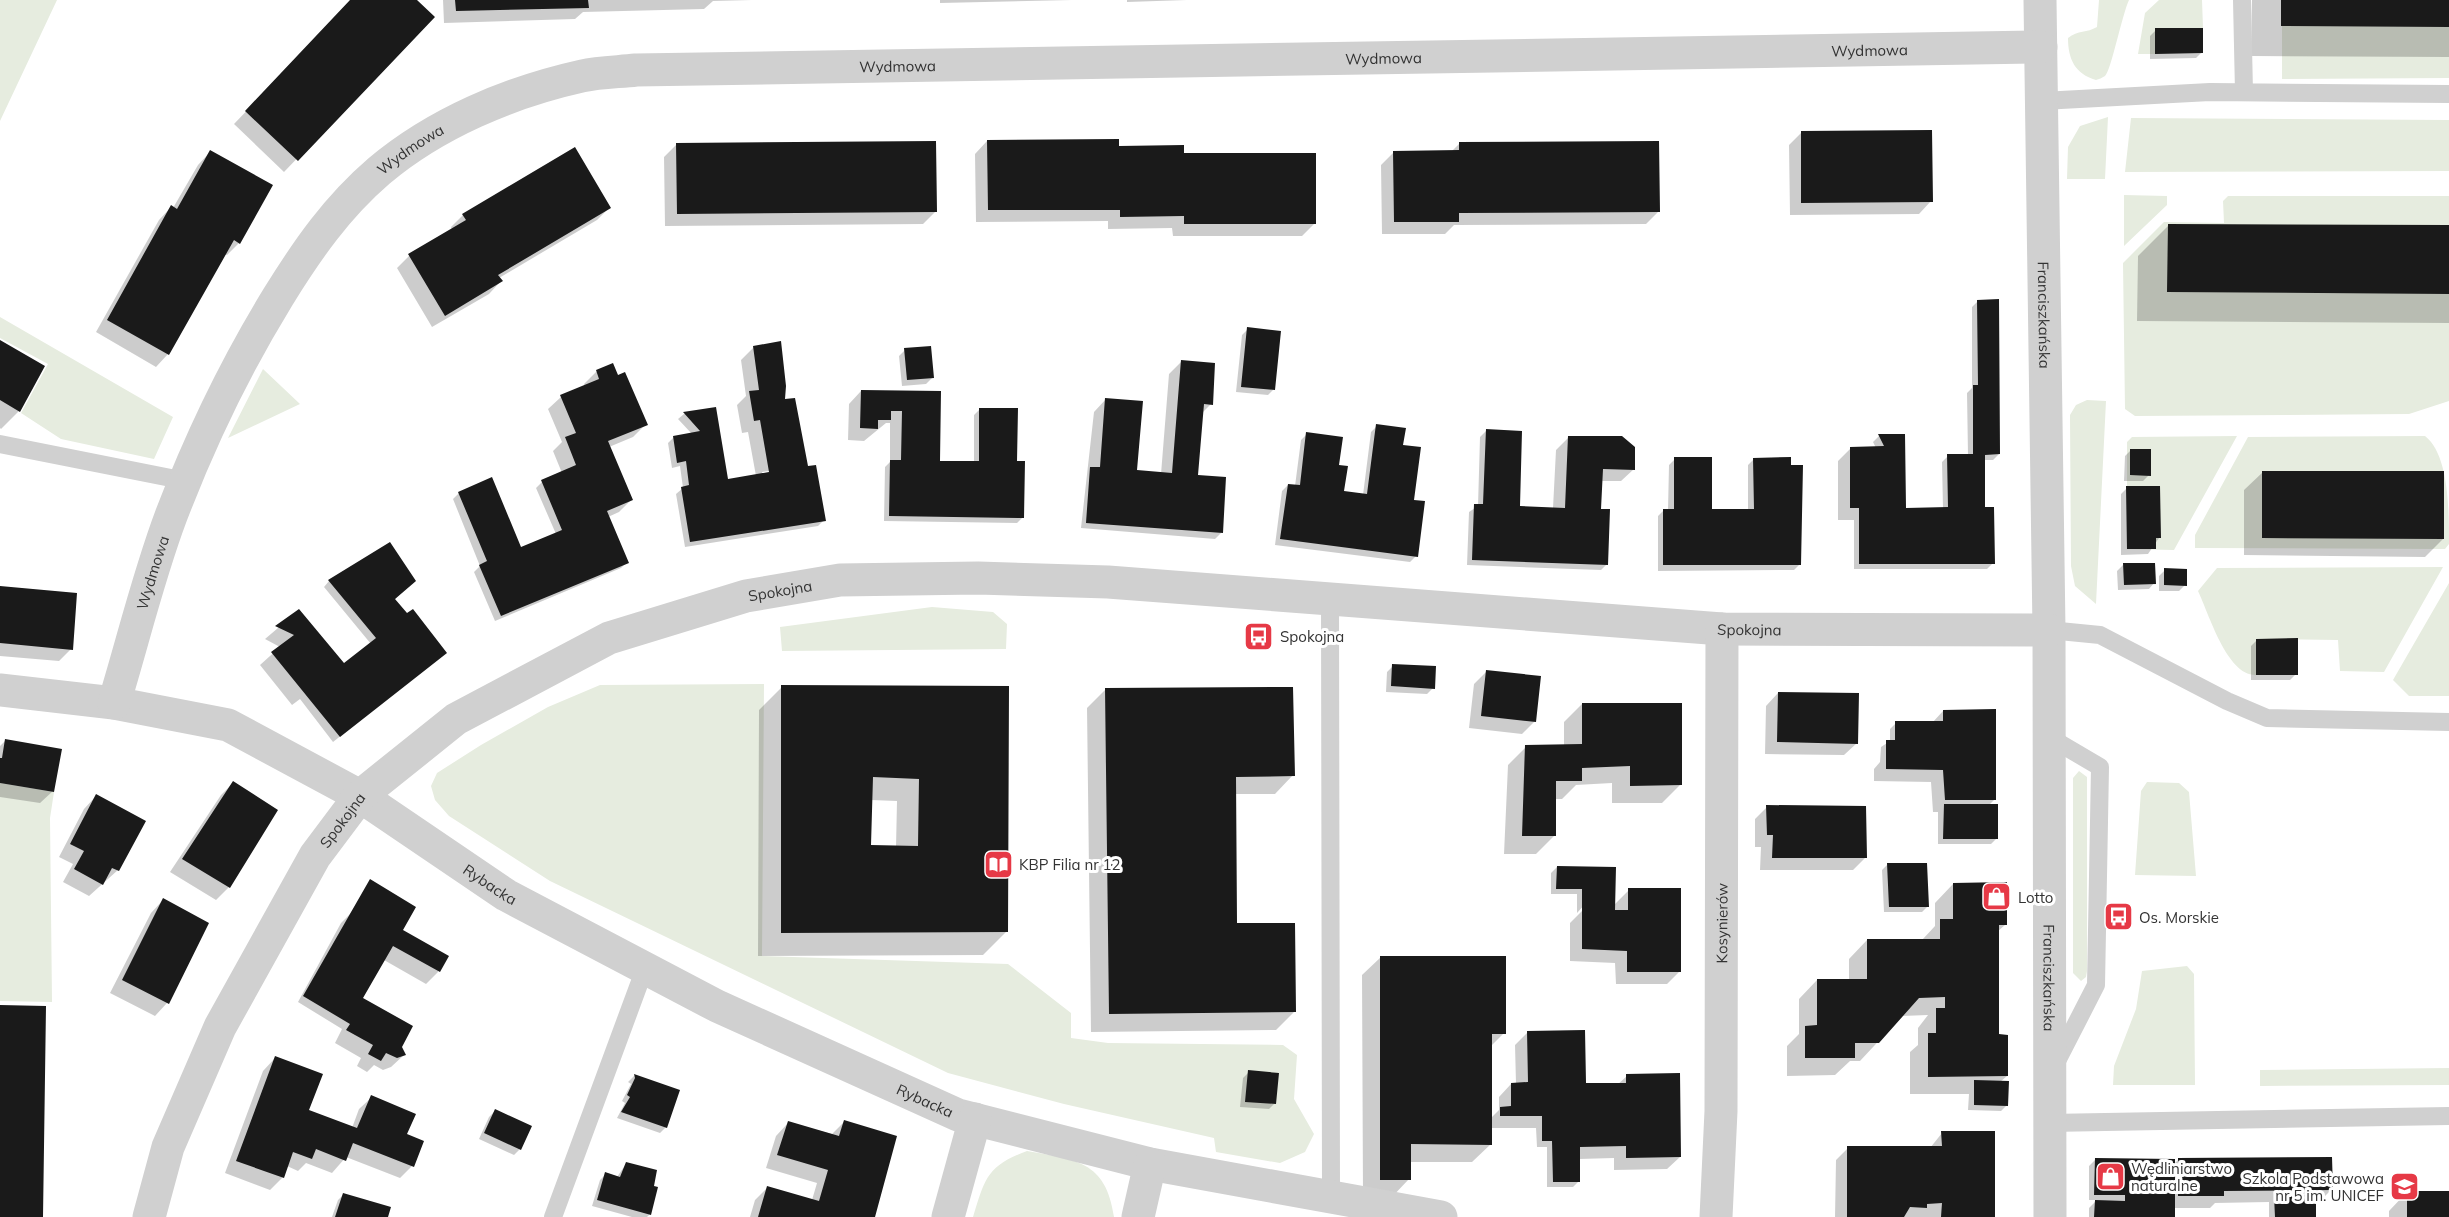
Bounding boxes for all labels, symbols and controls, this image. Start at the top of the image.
street label: Wydmowa [1831,40,1908,60]
street label: Wydmowa [1345,48,1422,68]
street label: Wydmowa [859,56,936,76]
street label: Wydmowa [373,120,447,178]
street label: Franciszkańska [2034,261,2055,369]
street label: Wydmowa [132,533,173,612]
street label: Spokojna [747,575,813,605]
street label: Spokojna [1716,619,1782,639]
bus stop icon: Spokojna [1243,620,1275,652]
place label: Spokojna [1280,627,1344,646]
street label: Spokojna [315,788,369,851]
library icon: KBP Filia nr 12 [982,848,1014,880]
place label: KBP Filia nr 12 [1019,855,1121,874]
street label: Rybacka [460,859,520,909]
shop icon: Lotto [1981,881,2013,913]
street label: Kosynierów [1712,883,1731,963]
place label: Lotto [2018,888,2053,907]
bus stop icon: Os. Morskie [2102,901,2134,933]
place label: Os. Morskie [2139,908,2219,927]
street label: Franciszkańska [2040,924,2059,1032]
street label: Rybacka [894,1079,957,1121]
place label: Wędliniarstwo naturalne [2131,1159,2232,1195]
shop icon: Wędliniarstwo naturalne [2094,1161,2126,1193]
place label: Szkola Podstawowa nr 5 im. UNICEF [2242,1169,2384,1205]
school or university icon: Szkola Podstawowa nr 5 im. UNICEF [2389,1171,2421,1203]

